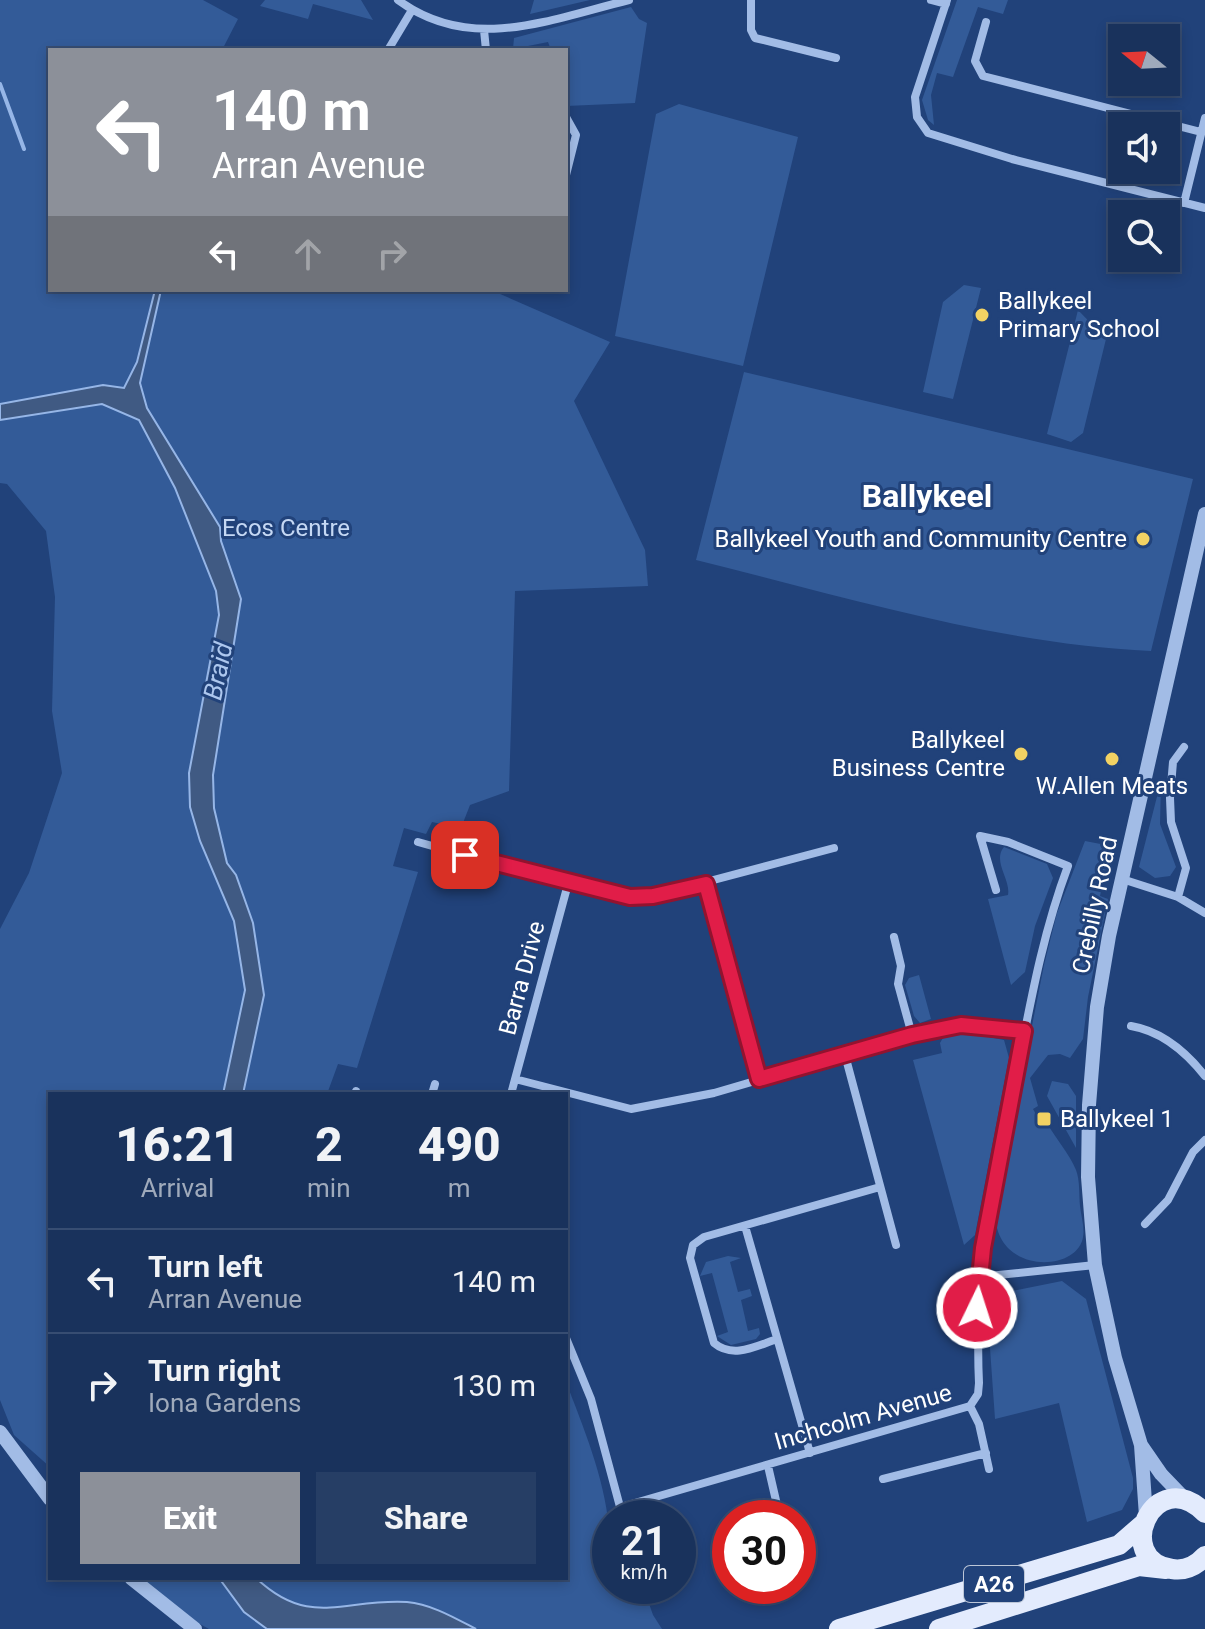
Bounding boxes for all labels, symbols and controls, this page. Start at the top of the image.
north arrow [1108,24,1180,96]
map controls [1108,24,1180,272]
text: 140 m [212,78,371,144]
icon: left [80,80,184,184]
button: sound [1108,112,1180,184]
text: Arran Avenue [212,145,425,187]
button: search [1108,200,1180,272]
icon: left [202,232,246,276]
icon: ahead [286,232,330,276]
icon: right [370,232,414,276]
place label: Ballykeel Primary School [998,287,1160,343]
marker: Ballykeel Primary School [973,306,991,324]
district label: Ballykeel [862,477,992,515]
park label: Ecos Centre [222,514,350,542]
place label: Ballykeel Youth and Community Centre [714,525,1127,553]
marker: Ballykeel Youth and Community Centre [1134,530,1152,548]
water label: Braid [197,639,239,702]
place label: Ballykeel Business Centre [832,726,1005,782]
marker: Ballykeel Business Centre [1012,745,1030,763]
marker: W.Allen Meats [1103,750,1121,768]
place label: W.Allen Meats [1036,772,1188,800]
pin [431,821,499,889]
icon: arrive [443,833,487,877]
street label: Crebilly Road [1067,834,1123,976]
street label: Barra Drive [493,918,551,1038]
place label: Ballykeel 1 [1060,1105,1174,1133]
marker: Ballykeel 1 [1035,1110,1053,1128]
text: 16:21 [115,1116,240,1173]
text: 2 [315,1116,343,1173]
text: 490 [418,1116,501,1173]
text: Arrival [141,1173,214,1203]
text: min [307,1173,351,1203]
text: m [448,1173,471,1203]
text: Turn left [148,1249,263,1284]
icon: left [80,1259,124,1303]
text: 140 m [452,1264,536,1299]
position arrow [935,1266,1019,1350]
text: Arran Avenue [148,1284,302,1314]
text: Turn right [148,1353,281,1388]
icon: right [80,1363,124,1407]
text: 130 m [452,1368,536,1403]
street label: Inchcolm Avenue [771,1378,955,1456]
text: Iona Gardens [148,1388,302,1418]
button: Exit [80,1472,300,1564]
button: Share [316,1472,536,1564]
speed limit sign: 30 [712,1500,816,1604]
text: 21 [621,1518,667,1565]
text: km/h [621,1560,667,1584]
road number: A26 [964,1566,1024,1602]

